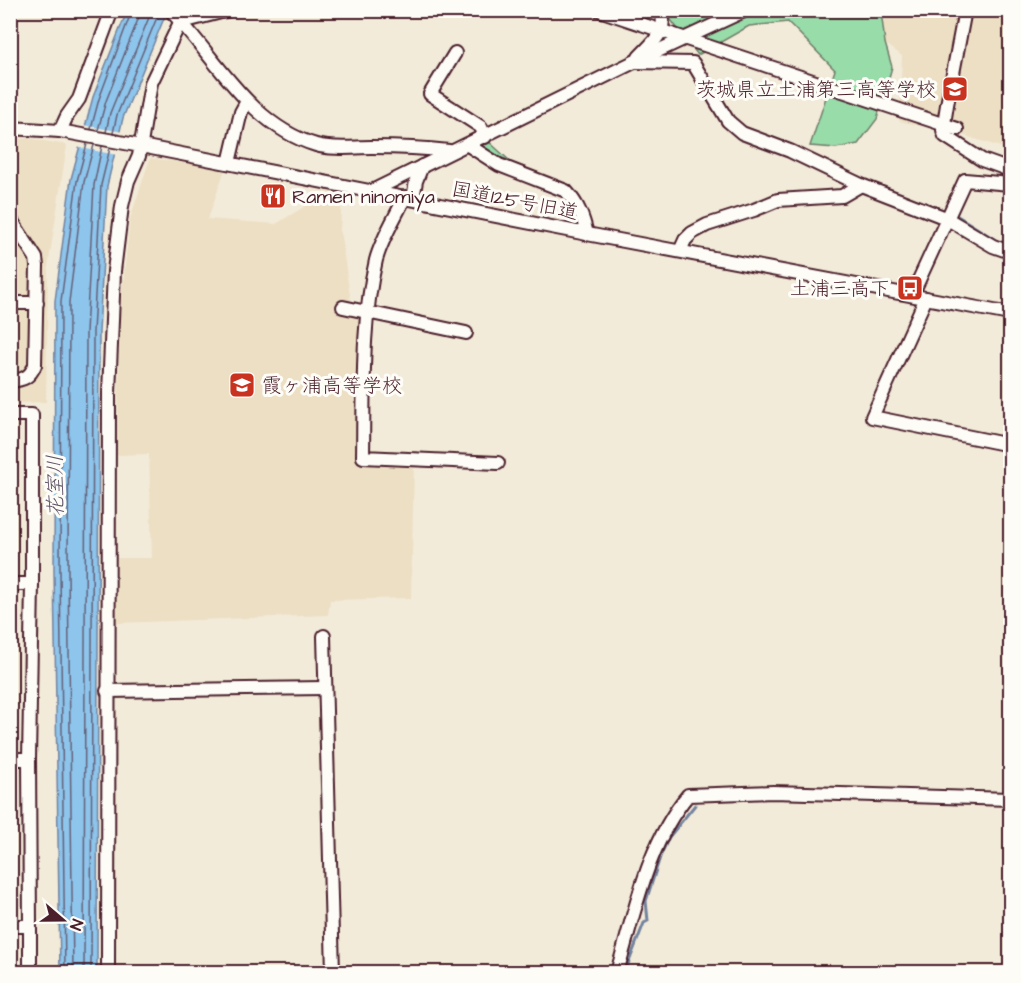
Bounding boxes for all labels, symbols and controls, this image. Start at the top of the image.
school or university icon: 茨城県立土浦第三高等学校 [940,74,970,104]
place label: 茨城県立土浦第三高等学校 [696,76,936,104]
street label: 国道125号旧道 [449,175,580,227]
restaurant icon: Ramen ninomiya [258,181,288,211]
place label: Ramen ninomiya [292,183,435,212]
bus stop icon: 土浦三高下 [895,273,925,303]
place label: 土浦三高下 [790,275,890,303]
school or university icon: 霞ヶ浦高等学校 [227,370,257,400]
place label: 霞ヶ浦高等学校 [262,372,402,400]
water label: 花室川 [40,454,71,518]
north arrow [33,890,93,950]
text: N [64,916,88,933]

